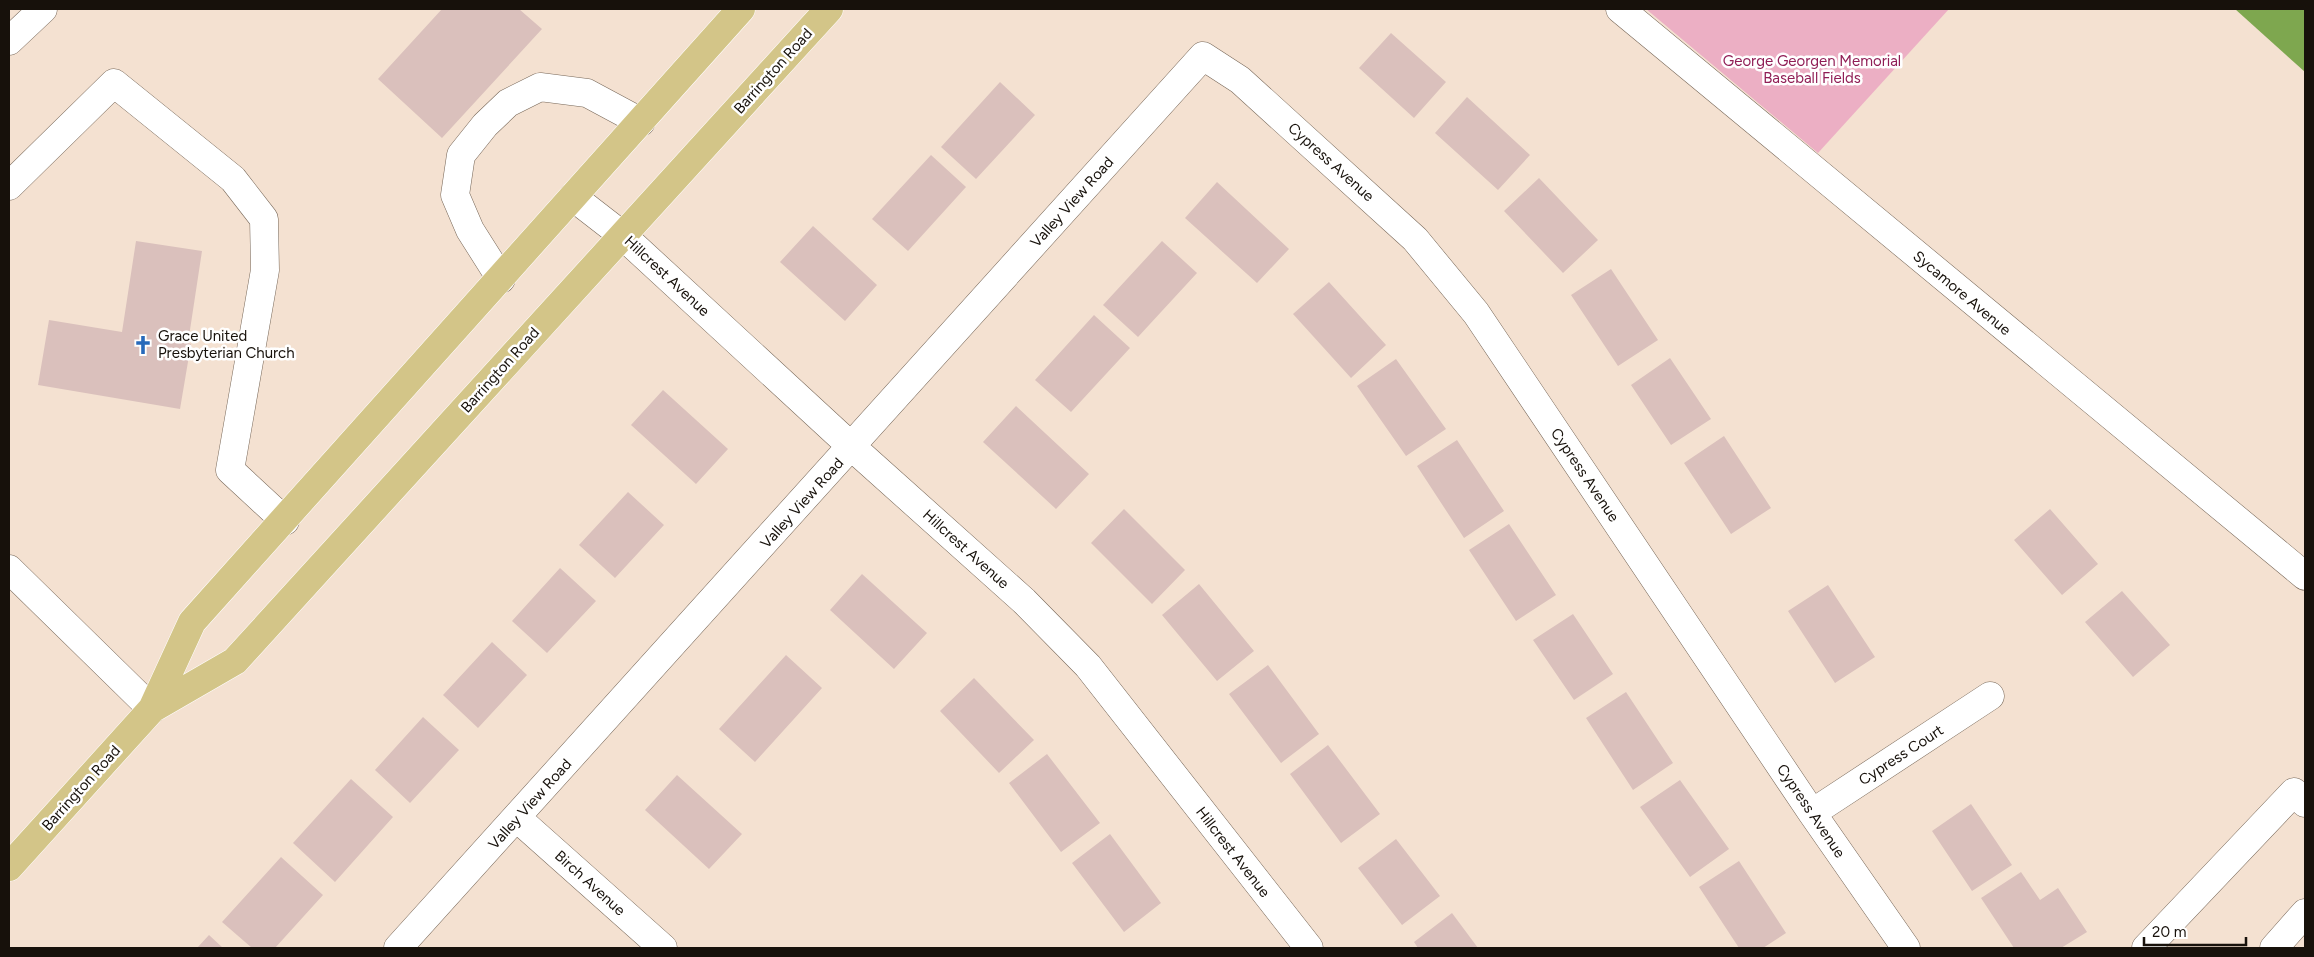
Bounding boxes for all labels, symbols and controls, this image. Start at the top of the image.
street label: Barrington Road [730,25,816,117]
park label: George Georgen Memorial Baseball Fields [1723,52,1901,87]
street label: Cypress Avenue [1284,119,1378,205]
street label: Valley View Road [1027,153,1117,251]
street label: Hillcrest Avenue [621,232,713,320]
street label: Sycamore Avenue [1910,247,2014,339]
street label: Barrington Road [457,324,543,416]
place label: Grace United Presbyterian Church [158,327,295,362]
church icon: Grace United Presbyterian Church [132,334,154,356]
street label: Cypress Avenue [1547,425,1623,525]
street label: Valley View Road [757,454,847,552]
street label: Hillcrest Avenue [919,506,1013,592]
street label: Cypress Court [1855,721,1947,789]
street label: Barrington Road [38,742,124,834]
street label: Valley View Road [485,755,575,853]
street label: Cypress Avenue [1773,761,1849,861]
street label: Hillcrest Avenue [1192,803,1274,901]
street label: Birch Avenue [551,847,629,919]
scale bar [2144,914,2246,946]
text: 20 m [2152,923,2186,941]

